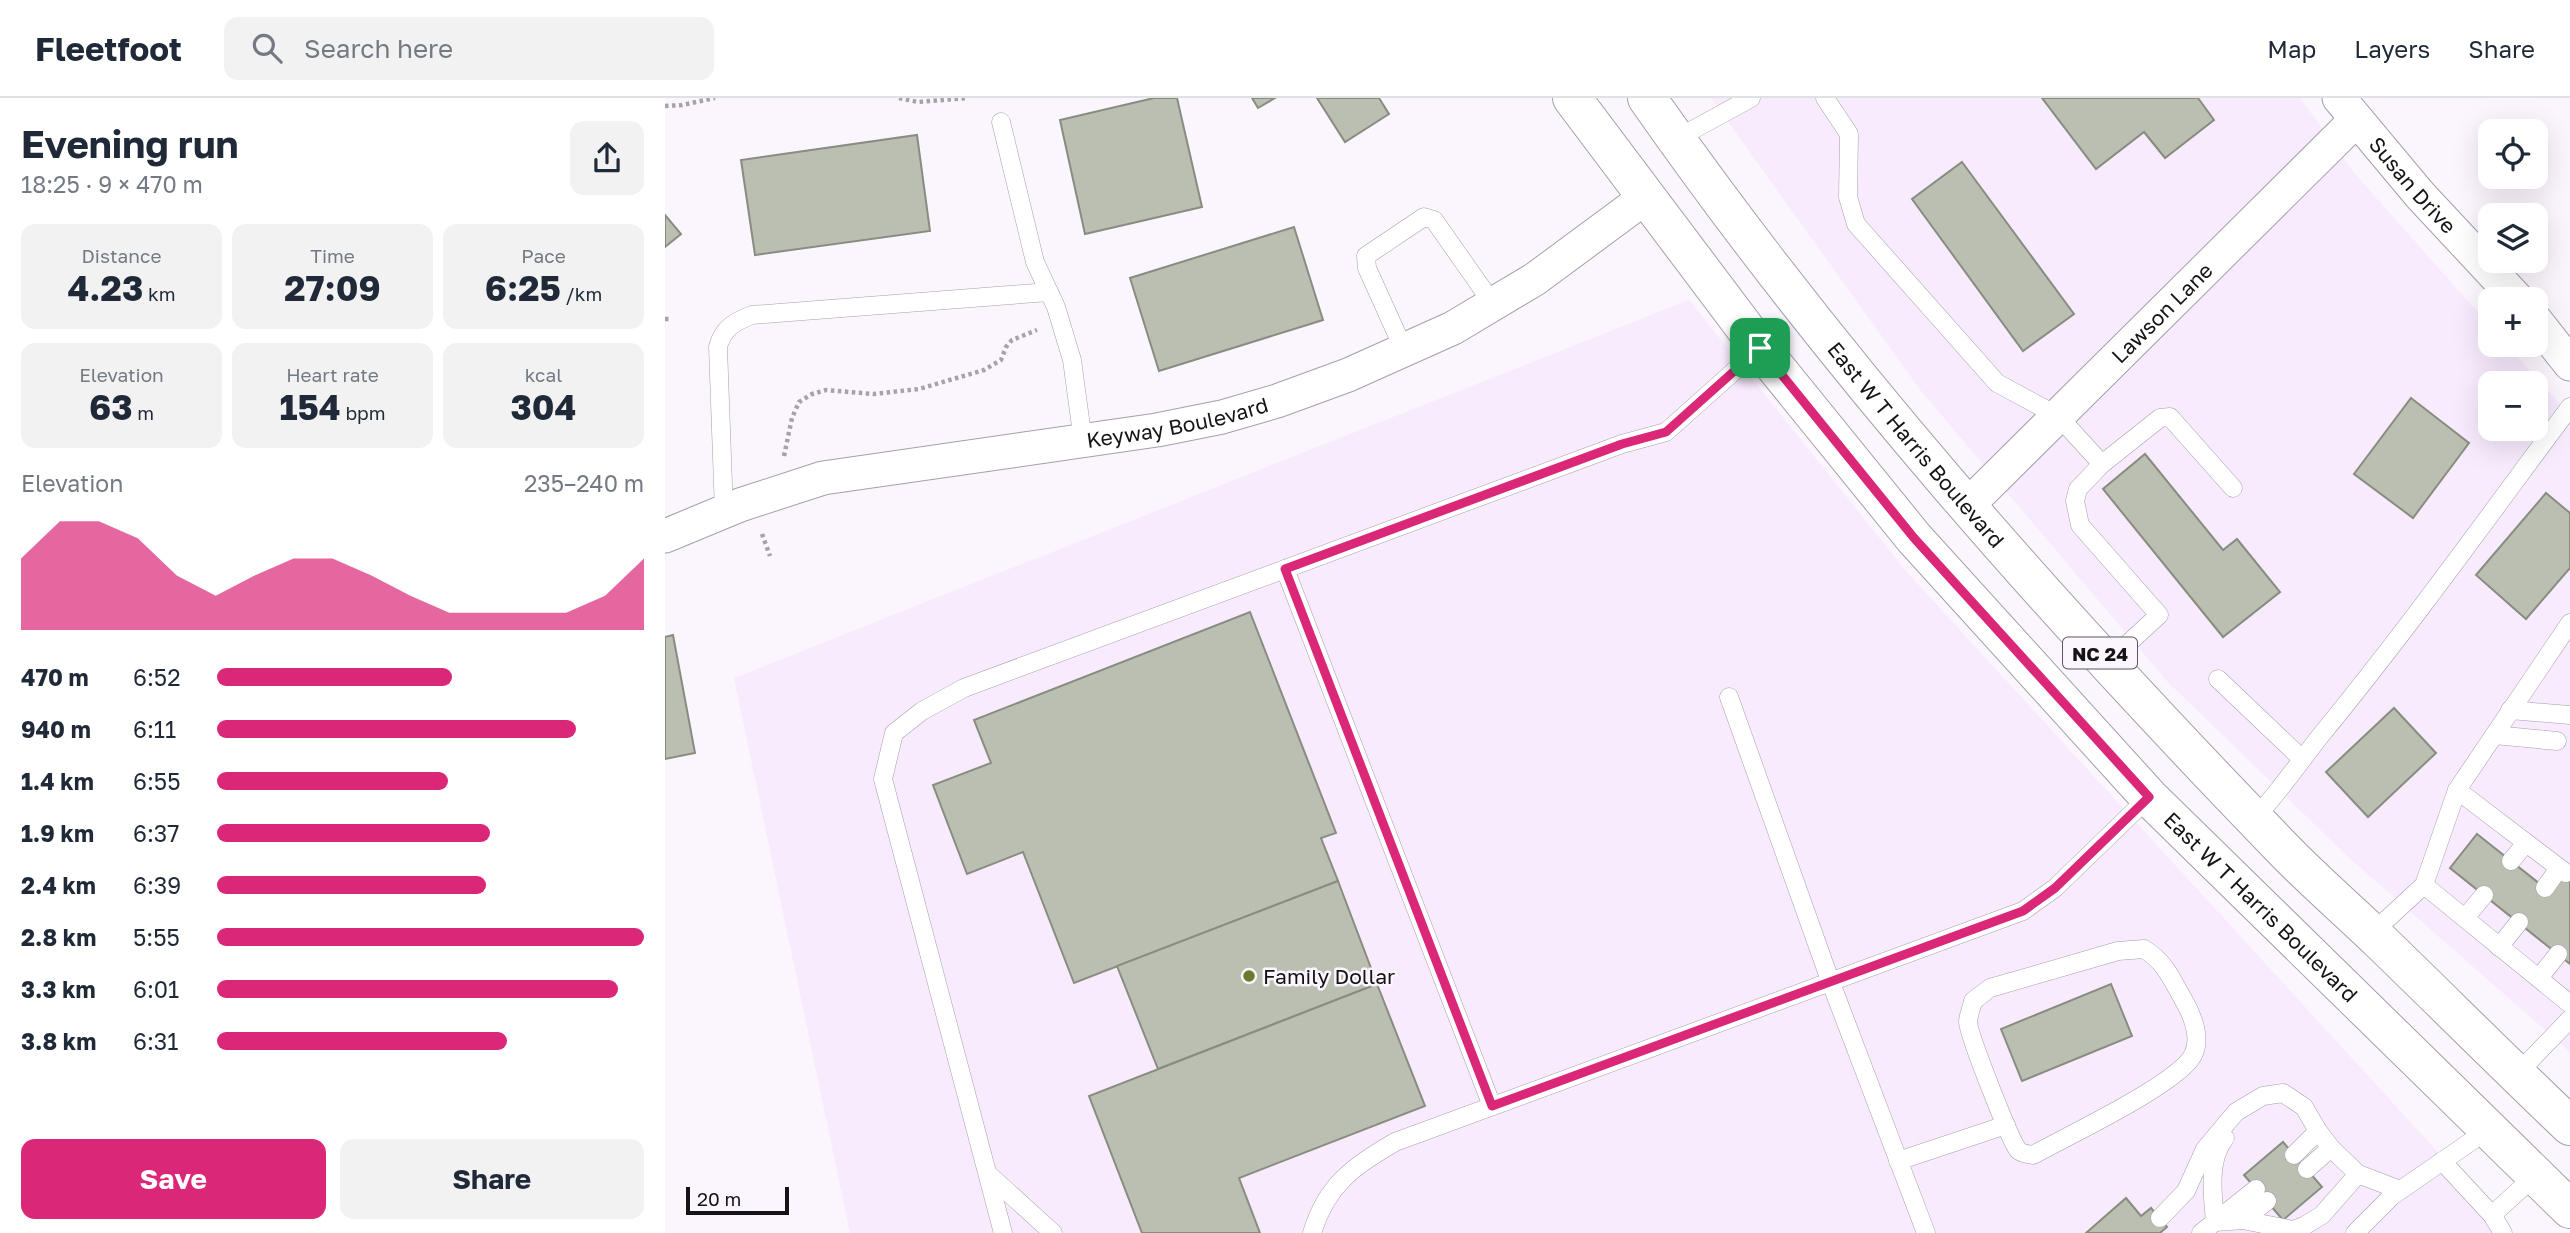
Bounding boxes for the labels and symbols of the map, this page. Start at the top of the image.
street label: Susan Drive [2364,131,2462,238]
street label: Lawson Lane [2106,257,2218,368]
pin [1730,318,1790,378]
street label: East W T Harris Boulevard [1822,336,2010,553]
street label: Keyway Boulevard [1085,391,1271,453]
road number: NC 24 [2063,638,2137,668]
street label: East W T Harris Boulevard [2159,806,2363,1007]
place label: Family Dollar [1263,963,1395,989]
marker: Family Dollar [1241,968,1257,984]
scale bar [686,1184,789,1216]

